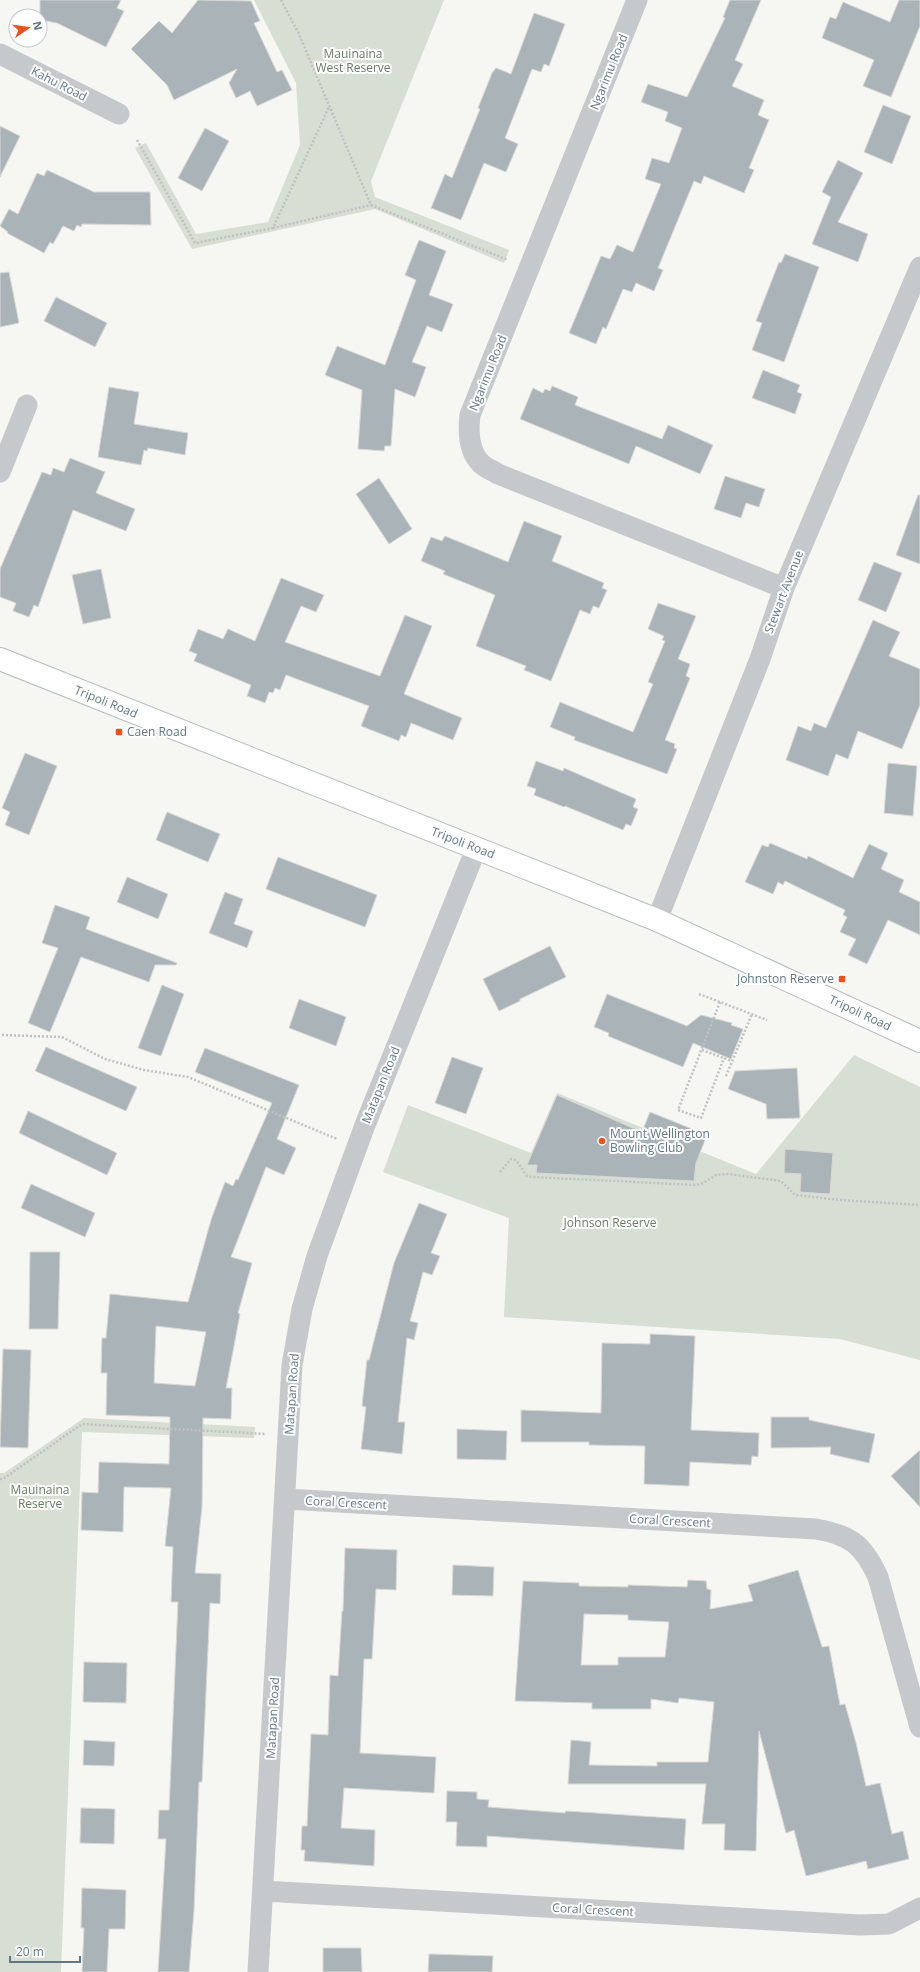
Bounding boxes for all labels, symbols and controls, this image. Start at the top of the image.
north arrow [8,8,48,48]
text: N [30,20,47,32]
street label: Ngarimu Road [586,31,631,112]
park label: Mauinaina West Reserve [315,45,391,76]
street label: Kahu Road [28,62,90,105]
street label: Ngarimu Road [465,332,510,413]
street label: Stewart Avenue [760,548,807,636]
street label: Tripoli Road [72,681,140,722]
place label: Caen Road [127,723,187,740]
marker: Caen Road [114,727,124,737]
street label: Tripoli Road [429,823,497,862]
place label: Johnston Reserve [736,970,834,987]
marker: Johnston Reserve [837,974,847,984]
street label: Tripoli Road [826,991,894,1034]
street label: Matapan Road [357,1044,404,1126]
place label: Mount Wellington Bowling Club [610,1125,710,1156]
marker: Mount Wellington Bowling Club [597,1136,607,1146]
park label: Johnson Reserve [563,1214,657,1231]
street label: Matapan Road [280,1353,303,1435]
park label: Mauinaina Reserve [11,1481,69,1512]
street label: Coral Crescent [305,1492,387,1513]
street label: Coral Crescent [629,1510,711,1531]
street label: Matapan Road [262,1677,283,1759]
street label: Coral Crescent [552,1899,634,1920]
scale bar [10,1938,80,1964]
text: 20 m [16,1943,44,1960]

